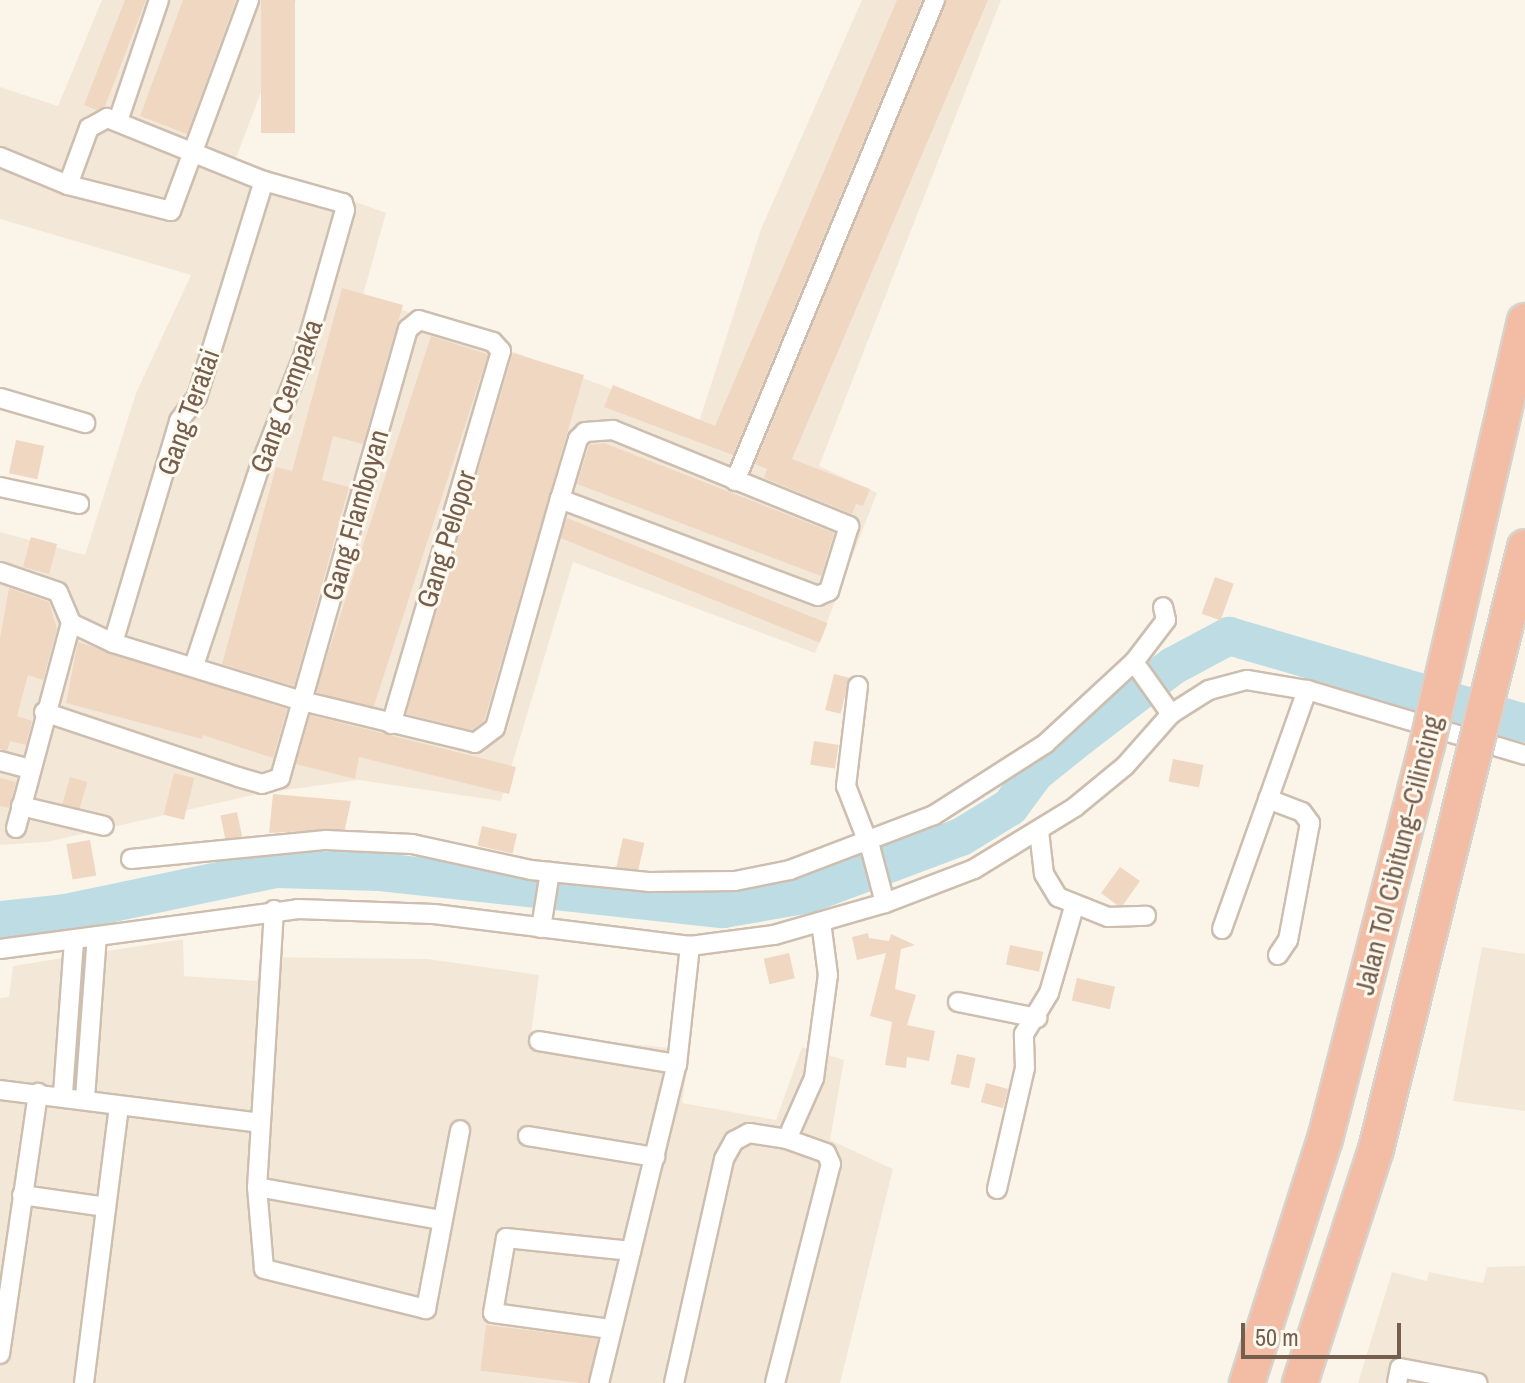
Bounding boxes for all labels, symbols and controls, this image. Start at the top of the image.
street label: Gang Cempaka [243,315,329,477]
street label: Gang Teratai [150,344,226,480]
street label: Gang Flamboyan [315,426,395,604]
street label: Gang Pelopor [409,466,483,612]
street label: Jalan Tol Cibitung–Cilincing [1347,712,1449,998]
scale bar [1245,1307,1405,1357]
text: 50 m [1255,1321,1299,1353]

